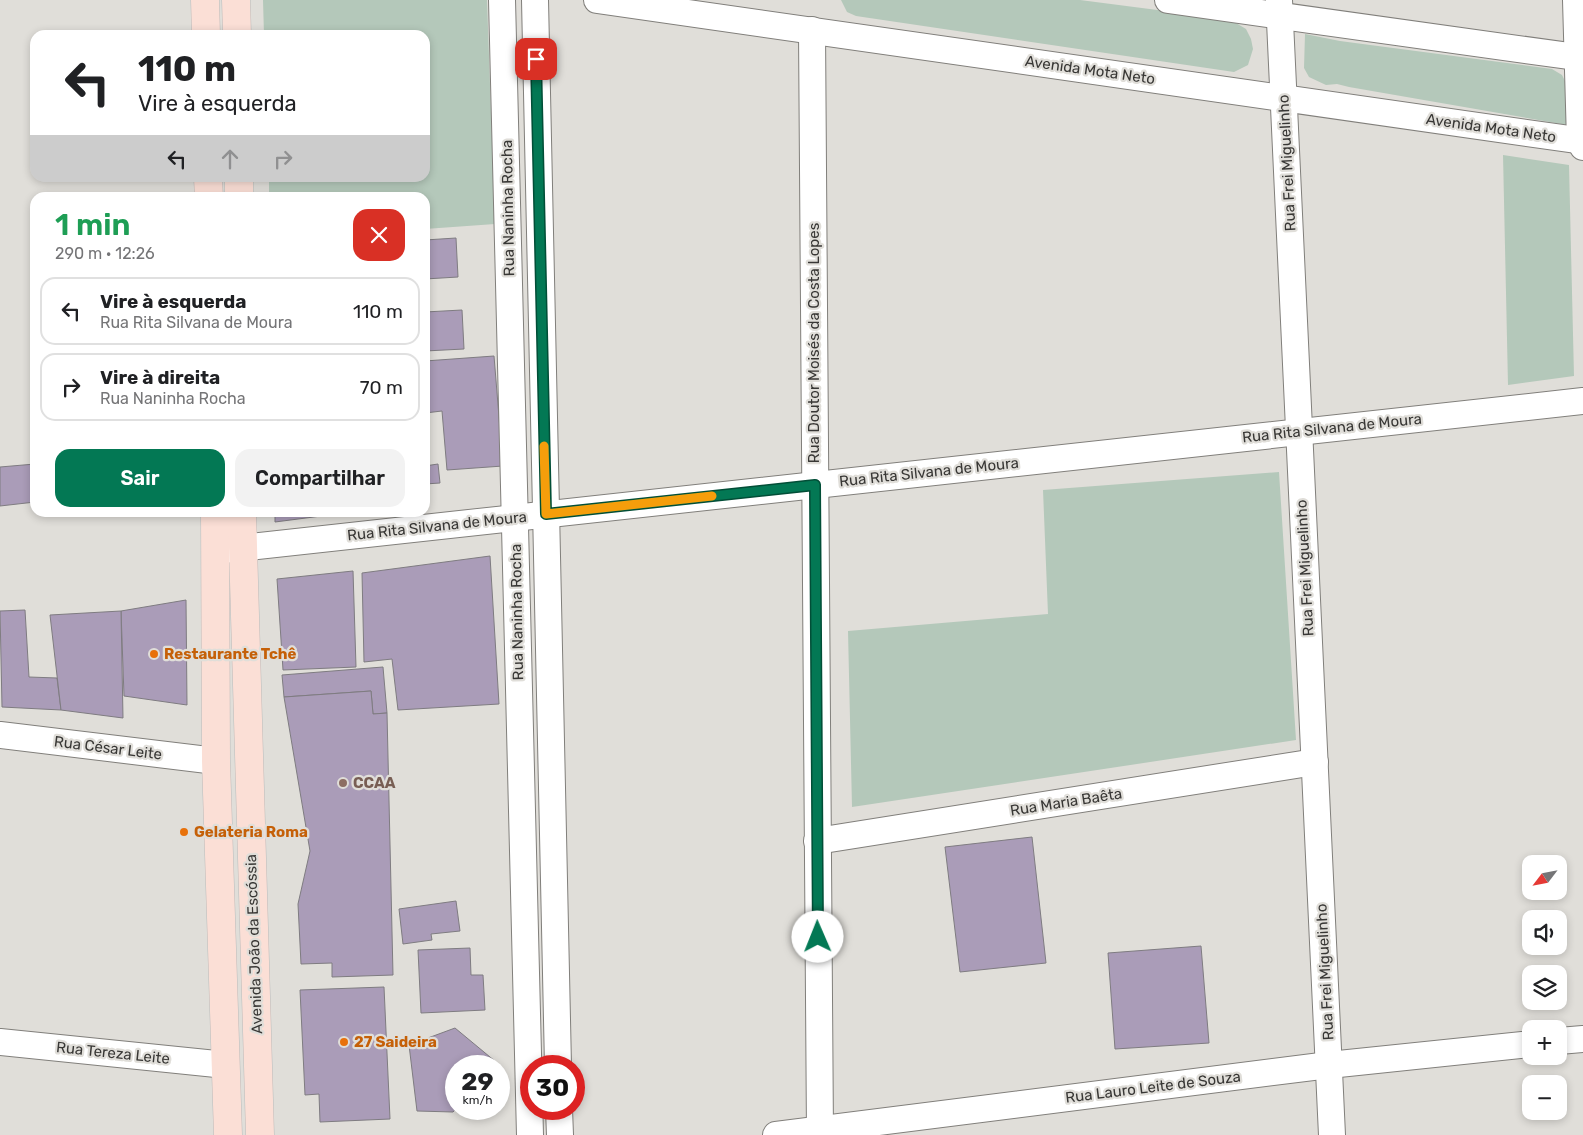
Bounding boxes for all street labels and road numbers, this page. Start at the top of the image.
street label: Avenida Mota Neto [1024,52,1156,88]
street label: Rua Frei Miguelinho [1274,94,1300,232]
street label: Avenida Mota Neto [1425,110,1557,146]
street label: Rua Naninha Rocha [498,140,518,276]
street label: Rua Doutor Moisés da Costa Lopes [805,222,823,463]
street label: Rua Rita Silvana de Moura [1241,410,1423,446]
street label: Rua Rita Silvana de Moura [838,454,1020,490]
street label: Rua Frei Miguelinho [1292,499,1318,637]
street label: Rua Rita Silvana de Moura [346,508,528,544]
street label: Rua Naninha Rocha [507,544,527,680]
street label: Rua César Leite [53,732,163,764]
street label: Rua Maria Baêta [1009,784,1123,820]
street label: Avenida João da Escóssia [242,854,266,1034]
street label: Rua Frei Miguelinho [1312,903,1338,1041]
street label: Rua Tereza Leite [55,1038,171,1068]
street label: Rua Lauro Leite de Souza [1064,1067,1242,1107]

